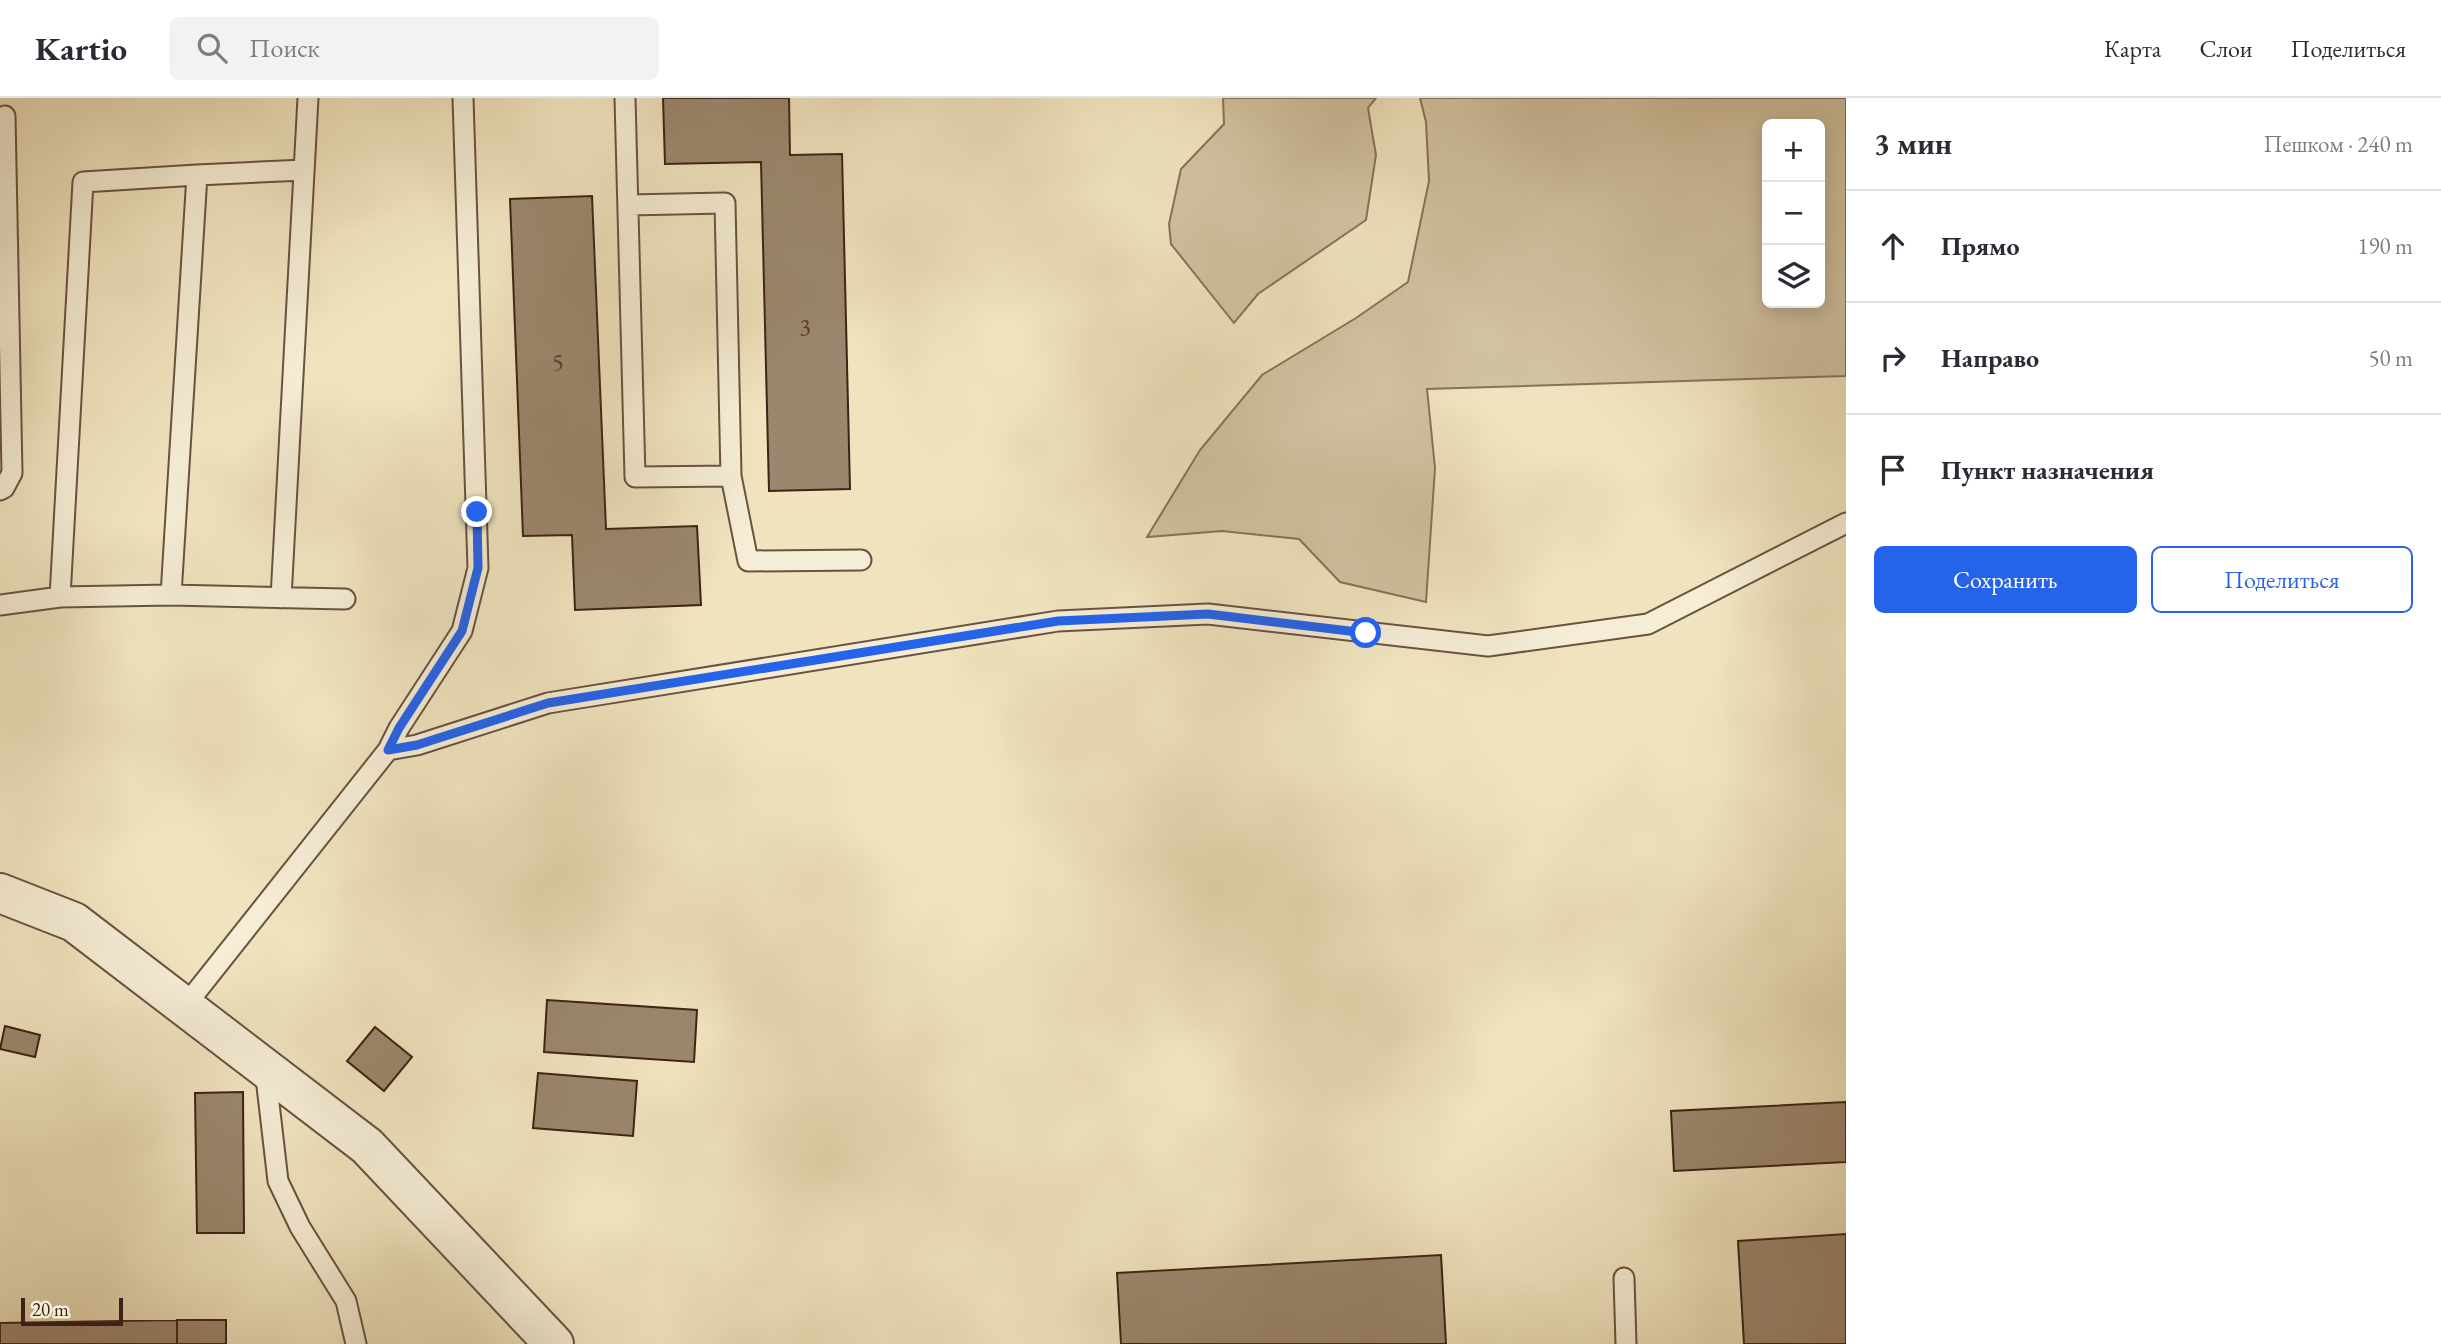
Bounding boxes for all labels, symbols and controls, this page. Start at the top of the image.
search box [169,17,659,80]
text: Kartio [35,27,127,70]
icon: search [193,29,231,67]
text: Поиск [249,31,320,65]
text: Карта [2104,33,2161,64]
text: Слои [2199,33,2253,64]
text: Поделиться [2291,33,2406,64]
map controls [1762,119,1825,308]
button: + [1762,119,1825,182]
text: 3 мин [1874,124,1952,163]
text: Пешком · 240 m [2264,129,2413,159]
button: − [1762,182,1825,245]
icon: ahead [1874,227,1912,265]
text: Прямо [1941,229,2020,263]
text: 190 m [2357,231,2413,261]
button: layers [1762,245,1825,308]
house number: 3 [799,311,811,342]
icon: right [1874,339,1912,377]
text: Направо [1941,341,2039,375]
text: 50 m [2368,343,2413,373]
house number: 5 [552,346,564,377]
icon: arrive [1874,451,1912,489]
text: Пункт назначения [1941,453,2154,487]
route end [461,496,492,527]
button: Сохранить [1874,546,2137,613]
button: Поделиться [2151,546,2413,613]
route start [1350,617,1381,648]
scale bar [21,1295,122,1327]
text: 20 m [32,1297,69,1322]

